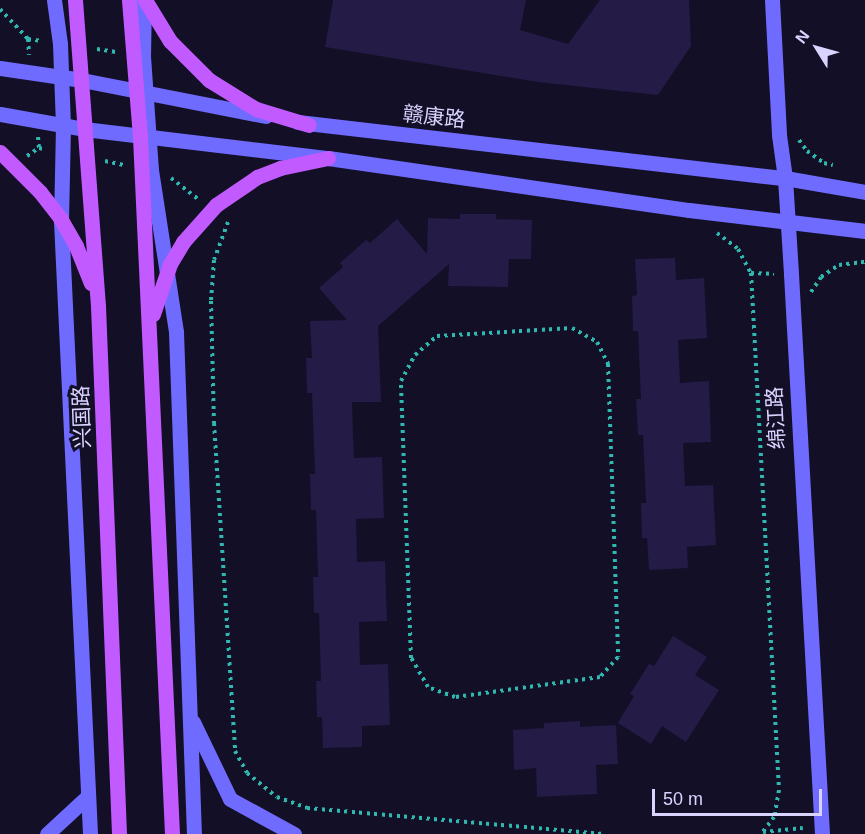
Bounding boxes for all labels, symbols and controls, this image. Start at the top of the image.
north arrow [787,18,847,78]
text: N [792,27,812,47]
street label: 赣康路 [401,101,467,133]
street label: 兴国路 [68,385,96,449]
street label: 绵江路 [762,386,790,450]
scale bar [655,777,824,815]
text: 50 m [663,789,703,809]

